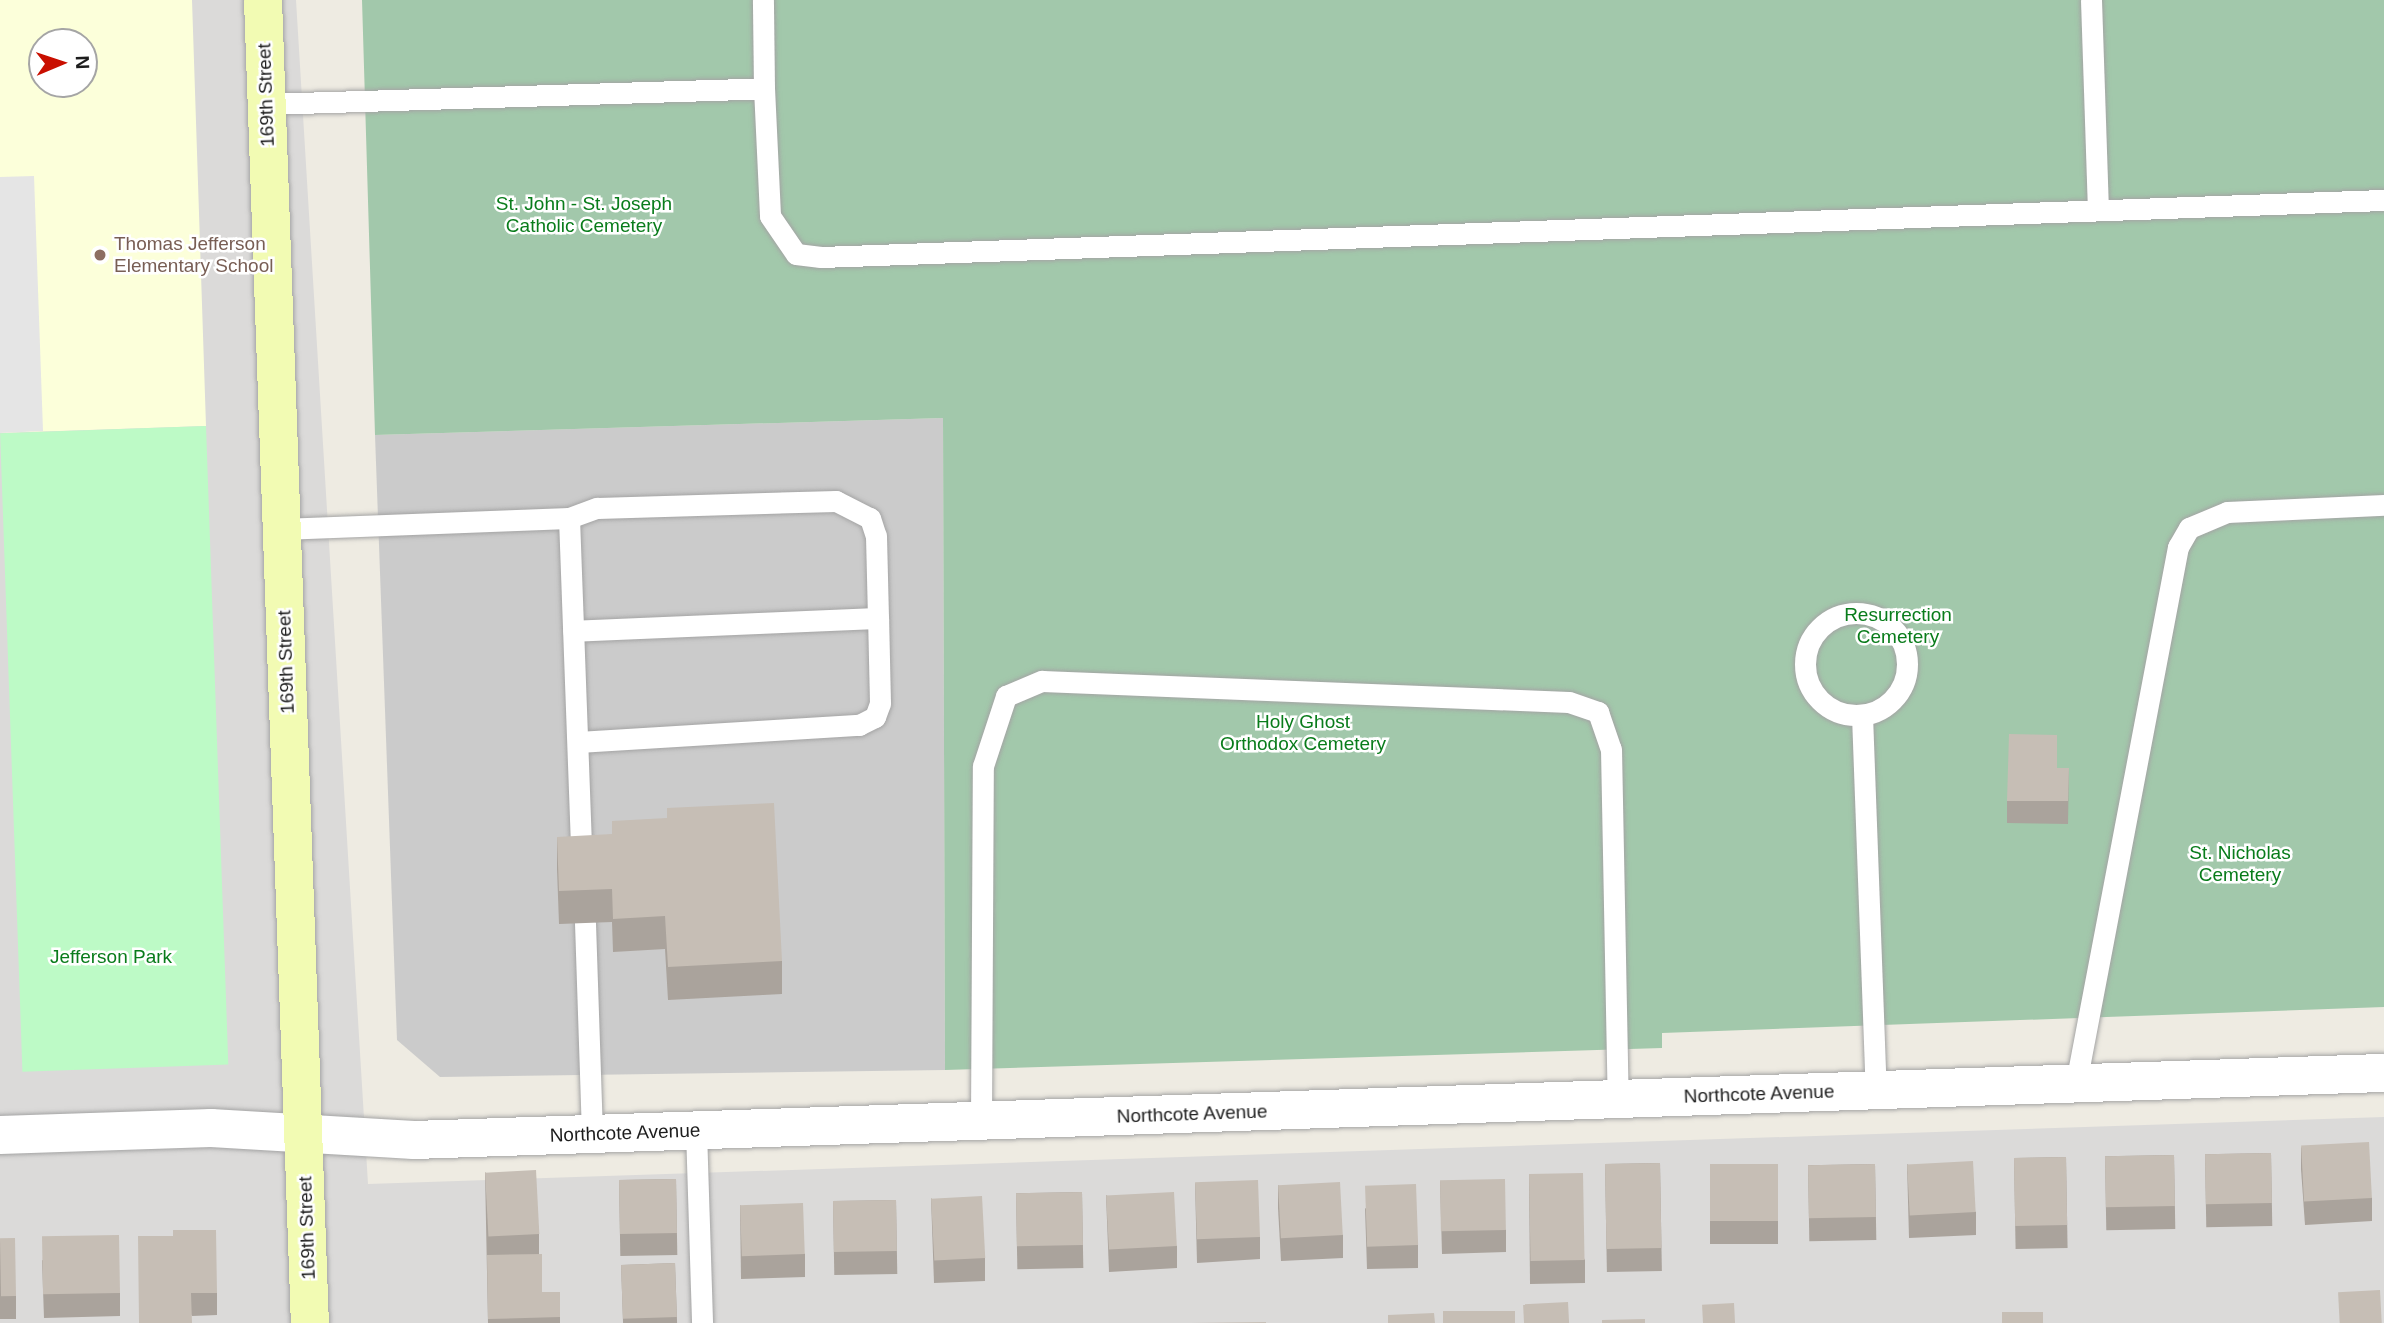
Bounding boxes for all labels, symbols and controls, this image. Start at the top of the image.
north arrow [28,28,98,98]
street label: 169th Street [253,43,279,147]
text: N [72,55,93,70]
park label: St. John - St. Joseph Catholic Cemetery [496,193,672,237]
place label: Thomas Jefferson Elementary School [114,233,273,277]
marker: Thomas Jefferson Elementary School [92,247,108,263]
park label: Resurrection Cemetery [1844,604,1952,648]
street label: 169th Street [273,610,299,714]
park label: Holy Ghost Orthodox Cemetery [1220,711,1386,755]
park label: St. Nicholas Cemetery [2189,842,2291,886]
park label: Jefferson Park [50,946,172,968]
street label: Northcote Avenue [1683,1080,1835,1108]
street label: Northcote Avenue [1116,1100,1268,1128]
street label: Northcote Avenue [549,1119,701,1147]
street label: 169th Street [294,1176,320,1280]

